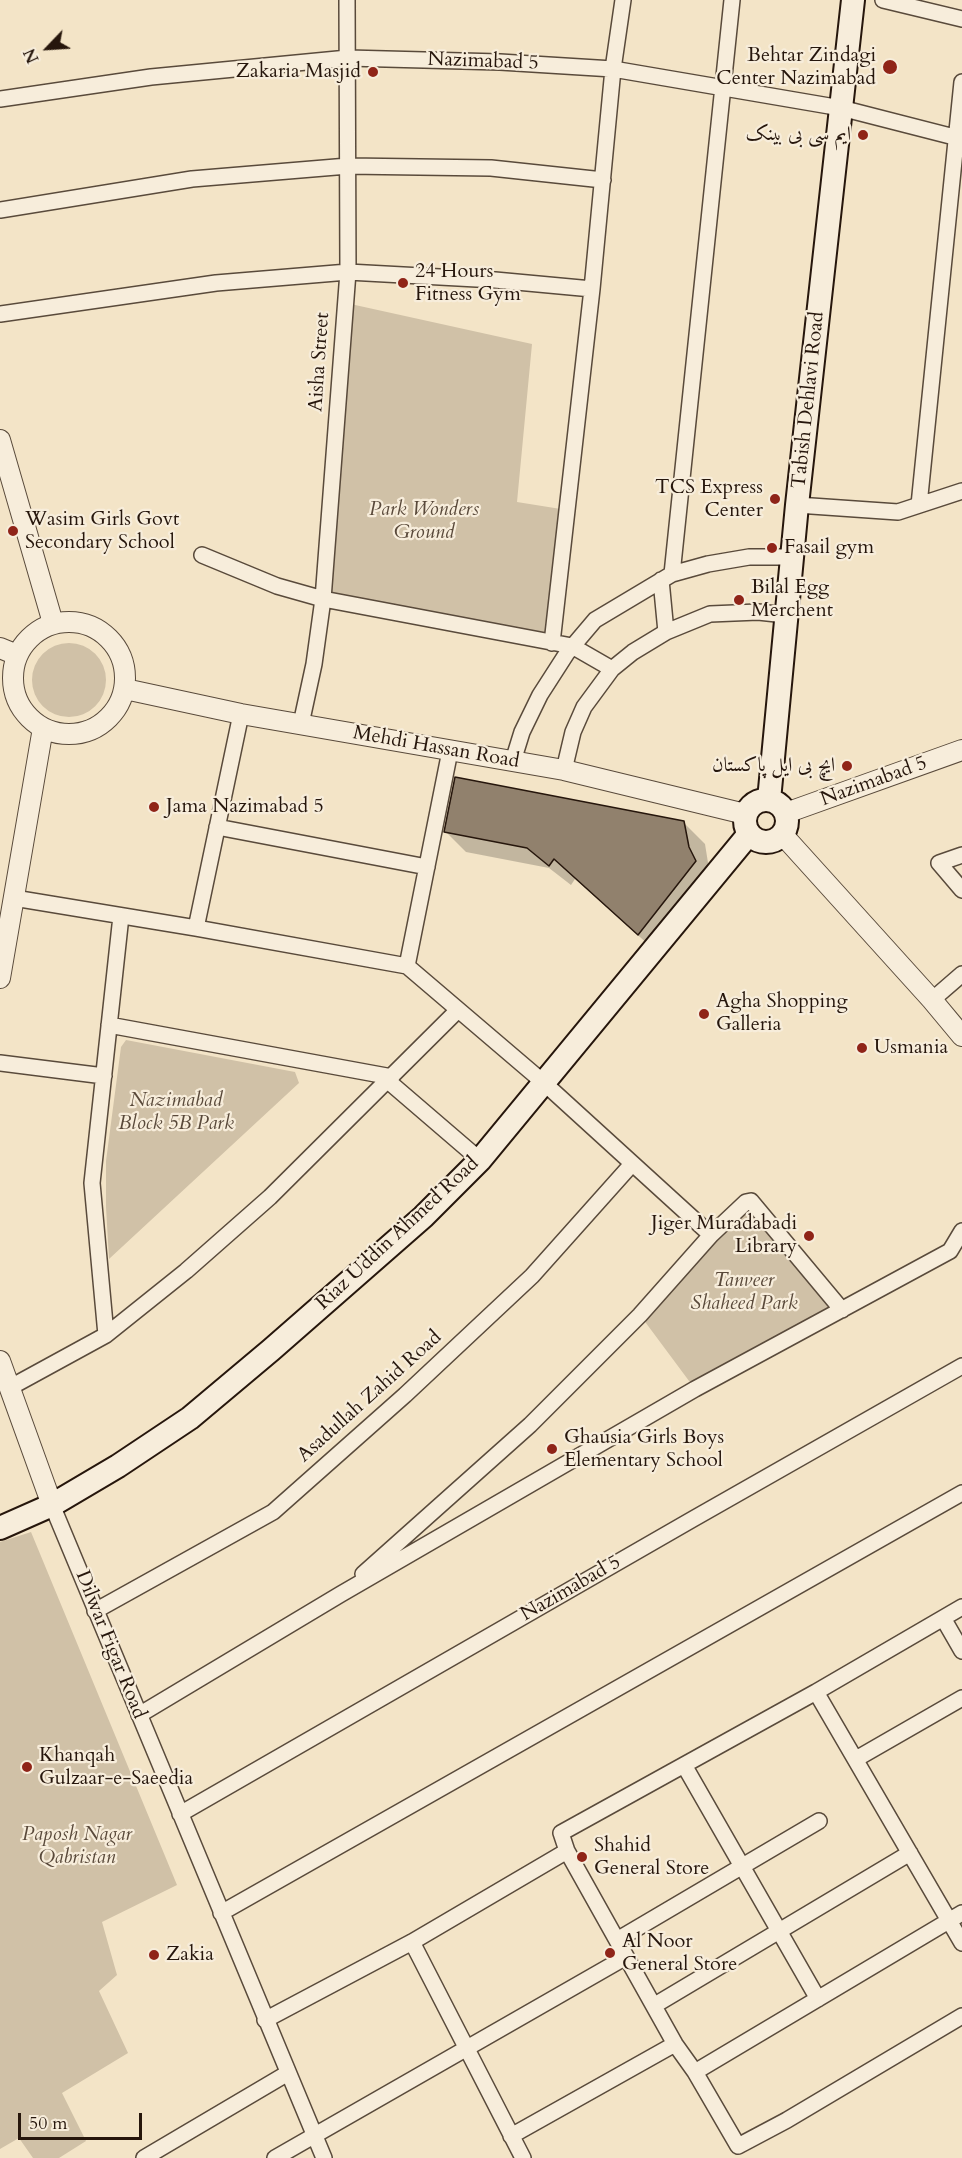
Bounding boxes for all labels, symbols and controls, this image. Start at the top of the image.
north arrow [18,18,78,78]
place label: Behtar Zindagi Center Nazimabad [716,44,876,91]
text: N [19,45,45,67]
street label: Nazimabad 5 [427,48,539,76]
marker: Behtar Zindagi Center Nazimabad [881,58,899,76]
place label: Zakaria Masjid [236,60,361,84]
marker: Zakaria Masjid [366,65,380,79]
place label: ایم سی بی بینک [745,123,851,147]
marker: ایم سی بی بینک [856,128,870,142]
place label: 24 Hours Fitness Gym [415,260,521,307]
marker: 24 Hours Fitness Gym [396,276,410,290]
street label: Tabish Dehlavi Road [788,310,830,490]
street label: Aisha Street [305,311,335,413]
place label: TCS Express Center [655,476,763,523]
marker: TCS Express Center [768,492,782,506]
park label: Park Wonders Ground [369,498,479,545]
place label: Wasim Girls Govt Secondary School [25,508,179,555]
marker: Wasim Girls Govt Secondary School [6,524,20,538]
place label: Fasail gym [784,536,874,560]
marker: Fasail gym [765,541,779,555]
place label: Bilal Egg Merchent [751,576,833,623]
marker: Bilal Egg Merchent [732,593,746,607]
street label: Mehdi Hassan Road [351,722,521,774]
street label: Nazimabad 5 [818,752,930,812]
place label: ایچ بی ایل پاکستان [712,754,835,778]
marker: ایچ بی ایل پاکستان [840,759,854,773]
place label: Jama Nazimabad 5 [166,795,324,819]
marker: Jama Nazimabad 5 [147,800,161,814]
place label: Agha Shopping Galleria [716,990,848,1037]
marker: Agha Shopping Galleria [697,1007,711,1021]
place label: Usmania [874,1036,948,1060]
marker: Usmania [855,1041,869,1055]
park label: Nazimabad Block 5B Park [118,1089,234,1136]
street label: Riaz Uddin Ahmed Road [312,1152,484,1316]
place label: Jiger Muradabadi Library [651,1212,797,1259]
marker: Jiger Muradabadi Library [802,1229,816,1243]
park label: Tanveer Shaheed Park [690,1269,798,1316]
street label: Asadullah Zahid Road [293,1326,447,1468]
place label: Ghausia Girls Boys Elementary School [564,1426,724,1473]
marker: Ghausia Girls Boys Elementary School [545,1442,559,1456]
street label: Nazimabad 5 [517,1551,625,1627]
street label: Dilwar Figar Road [69,1567,151,1723]
place label: Khanqah Gulzaar-e-Saeedia [39,1744,193,1791]
marker: Khanqah Gulzaar-e-Saeedia [20,1760,34,1774]
park label: Paposh Nagar Qabristan [22,1823,132,1870]
place label: Shahid General Store [594,1834,709,1881]
marker: Shahid General Store [575,1850,589,1864]
place label: Al Noor General Store [622,1930,737,1977]
place label: Zakia [166,1943,214,1967]
marker: Al Noor General Store [603,1946,617,1960]
marker: Zakia [147,1948,161,1962]
scale bar [21,2101,146,2139]
text: 50 m [29,2111,68,2136]

